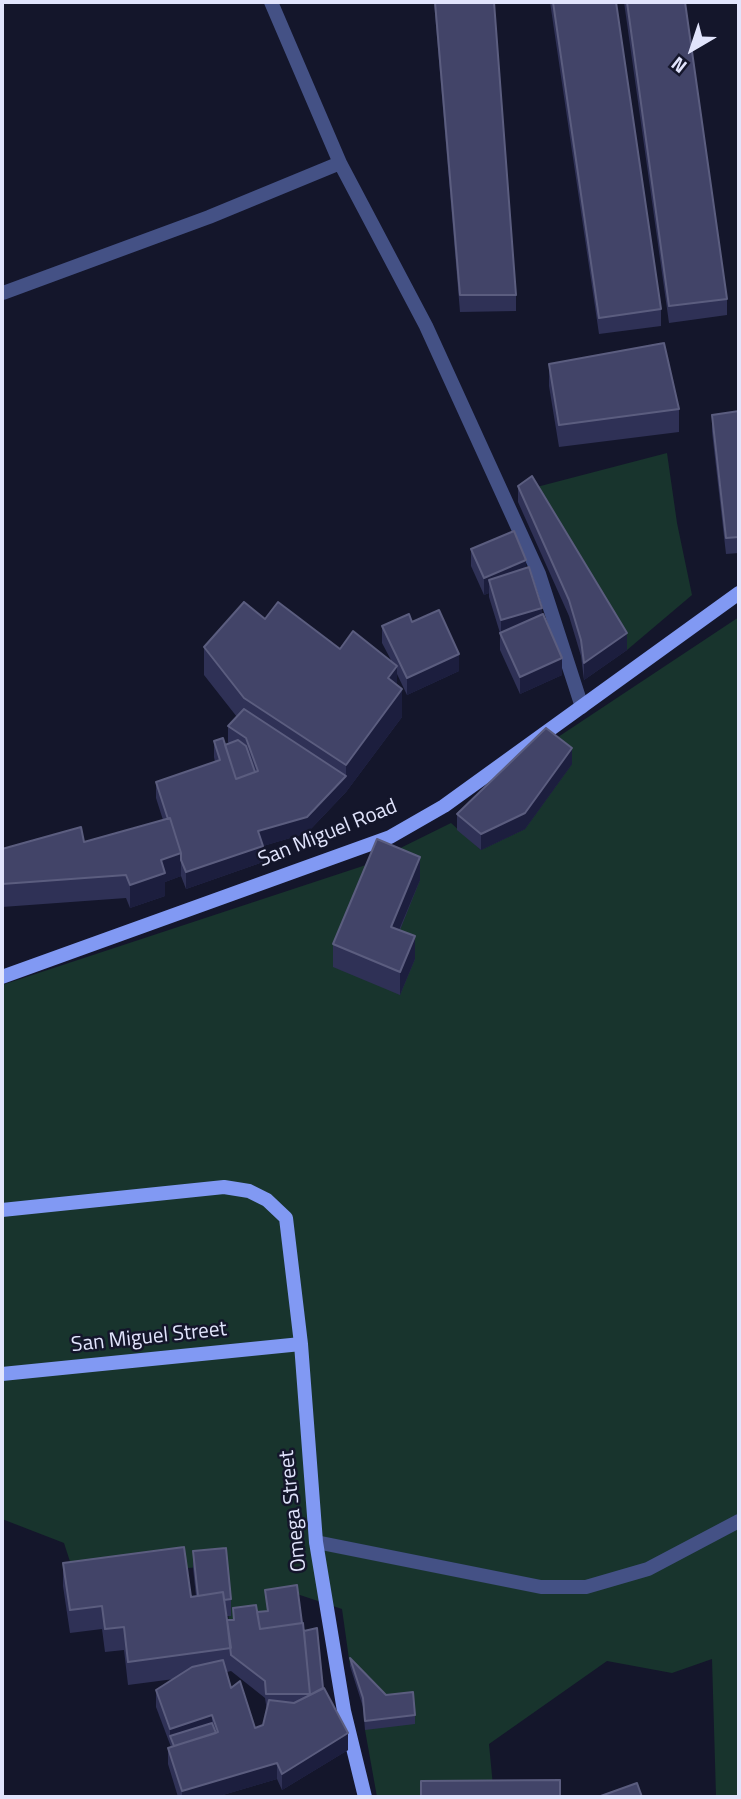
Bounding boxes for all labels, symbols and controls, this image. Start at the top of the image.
north arrow [657,14,727,84]
text: N [664,50,693,81]
street label: San Miguel Road [255,795,401,873]
street label: San Miguel Street [70,1317,228,1359]
street label: Omega Street [275,1449,313,1573]

